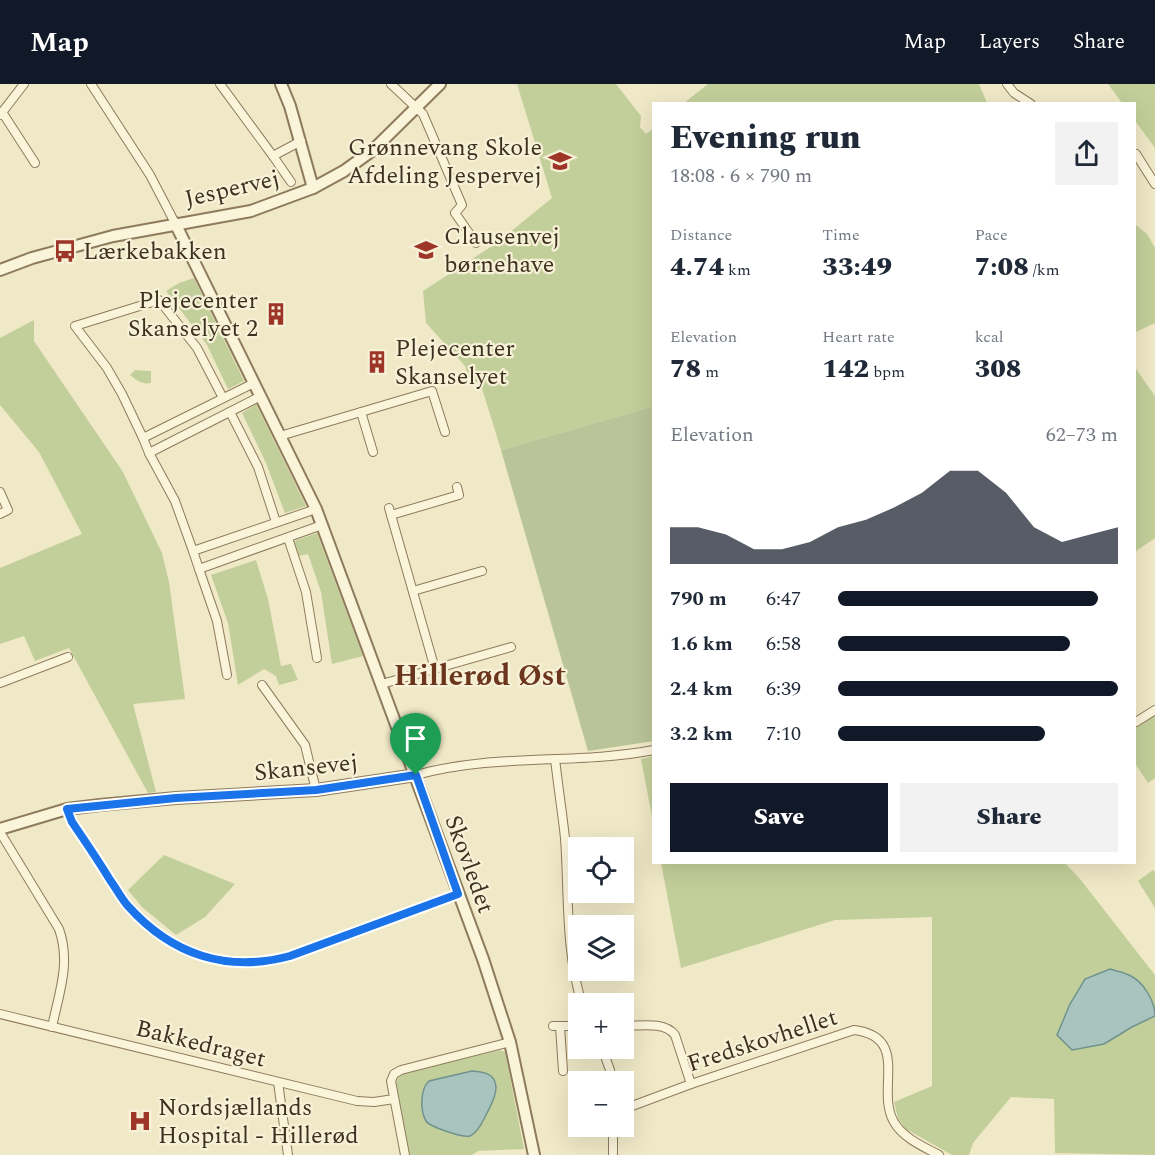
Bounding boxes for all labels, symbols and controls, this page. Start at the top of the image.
text: Map [30,21,89,64]
text: Map [904,26,946,58]
text: Layers [979,26,1040,58]
text: Share [1073,26,1125,58]
text: Evening run [670,113,861,163]
button: share [1055,122,1118,185]
place label: Grønnevang Skole Afdeling Jespervej [347,130,542,194]
school or university icon: Grønnevang Skole Afdeling Jespervej [547,148,573,174]
street label: Jespervej [181,161,283,217]
text: 18:08 · 6 × 790 m [670,161,812,191]
place label: Clausenvej børnehave [444,219,560,283]
text: Distance [670,223,732,247]
text: Time [822,223,860,247]
text: Pace [975,223,1008,247]
place label: Lærkebakken [83,234,227,270]
school or university icon: Clausenvej børnehave [413,237,439,263]
bus stop icon: Lærkebakken [52,238,78,264]
text: 4.74 [670,247,724,287]
text: 33:49 [822,247,892,287]
text: 7:08 [975,247,1029,287]
text: km [724,258,751,282]
text: /km [1029,258,1059,282]
place label: Plejecenter Skanselyet 2 [128,283,258,347]
building icon: Plejecenter Skanselyet 2 [263,301,289,327]
text: Elevation [670,325,737,349]
text: Heart rate [822,325,895,349]
text: kcal [975,325,1003,349]
place label: Plejecenter Skanselyet [395,331,515,395]
building icon: Plejecenter Skanselyet [364,349,390,375]
text: 78 [670,349,701,389]
text: 142 [822,349,869,389]
text: 308 [975,349,1021,389]
text: m [701,360,719,384]
text: bpm [869,360,905,384]
text: Elevation [670,420,754,450]
text: 62–73 m [1046,420,1118,450]
text: 790 m [670,584,727,614]
text: 6:47 [766,584,801,614]
text: 1.6 km [670,629,733,659]
text: 6:58 [766,629,801,659]
district label: Hillerød Øst [394,653,566,699]
text: 2.4 km [670,674,733,704]
text: 6:39 [766,674,801,704]
pin [390,713,441,775]
text: 3.2 km [670,719,733,749]
text: 7:10 [766,719,801,749]
icon: arrive [399,722,432,755]
street label: Skansevej [252,745,360,791]
button: Save [670,783,888,852]
button: Share [900,783,1118,852]
street label: Skovledet [435,810,503,919]
map controls [568,837,634,1137]
button: locate [568,837,634,903]
button: layers [568,915,634,981]
button: + [568,993,634,1059]
street label: Fredskovhellet [682,1000,842,1082]
street label: Bakkedraget [132,1010,270,1078]
button: − [568,1071,634,1137]
place label: Nordsjællands Hospital - Hillerød [158,1090,359,1154]
hospital icon: Nordsjællands Hospital - Hillerød [127,1108,153,1134]

